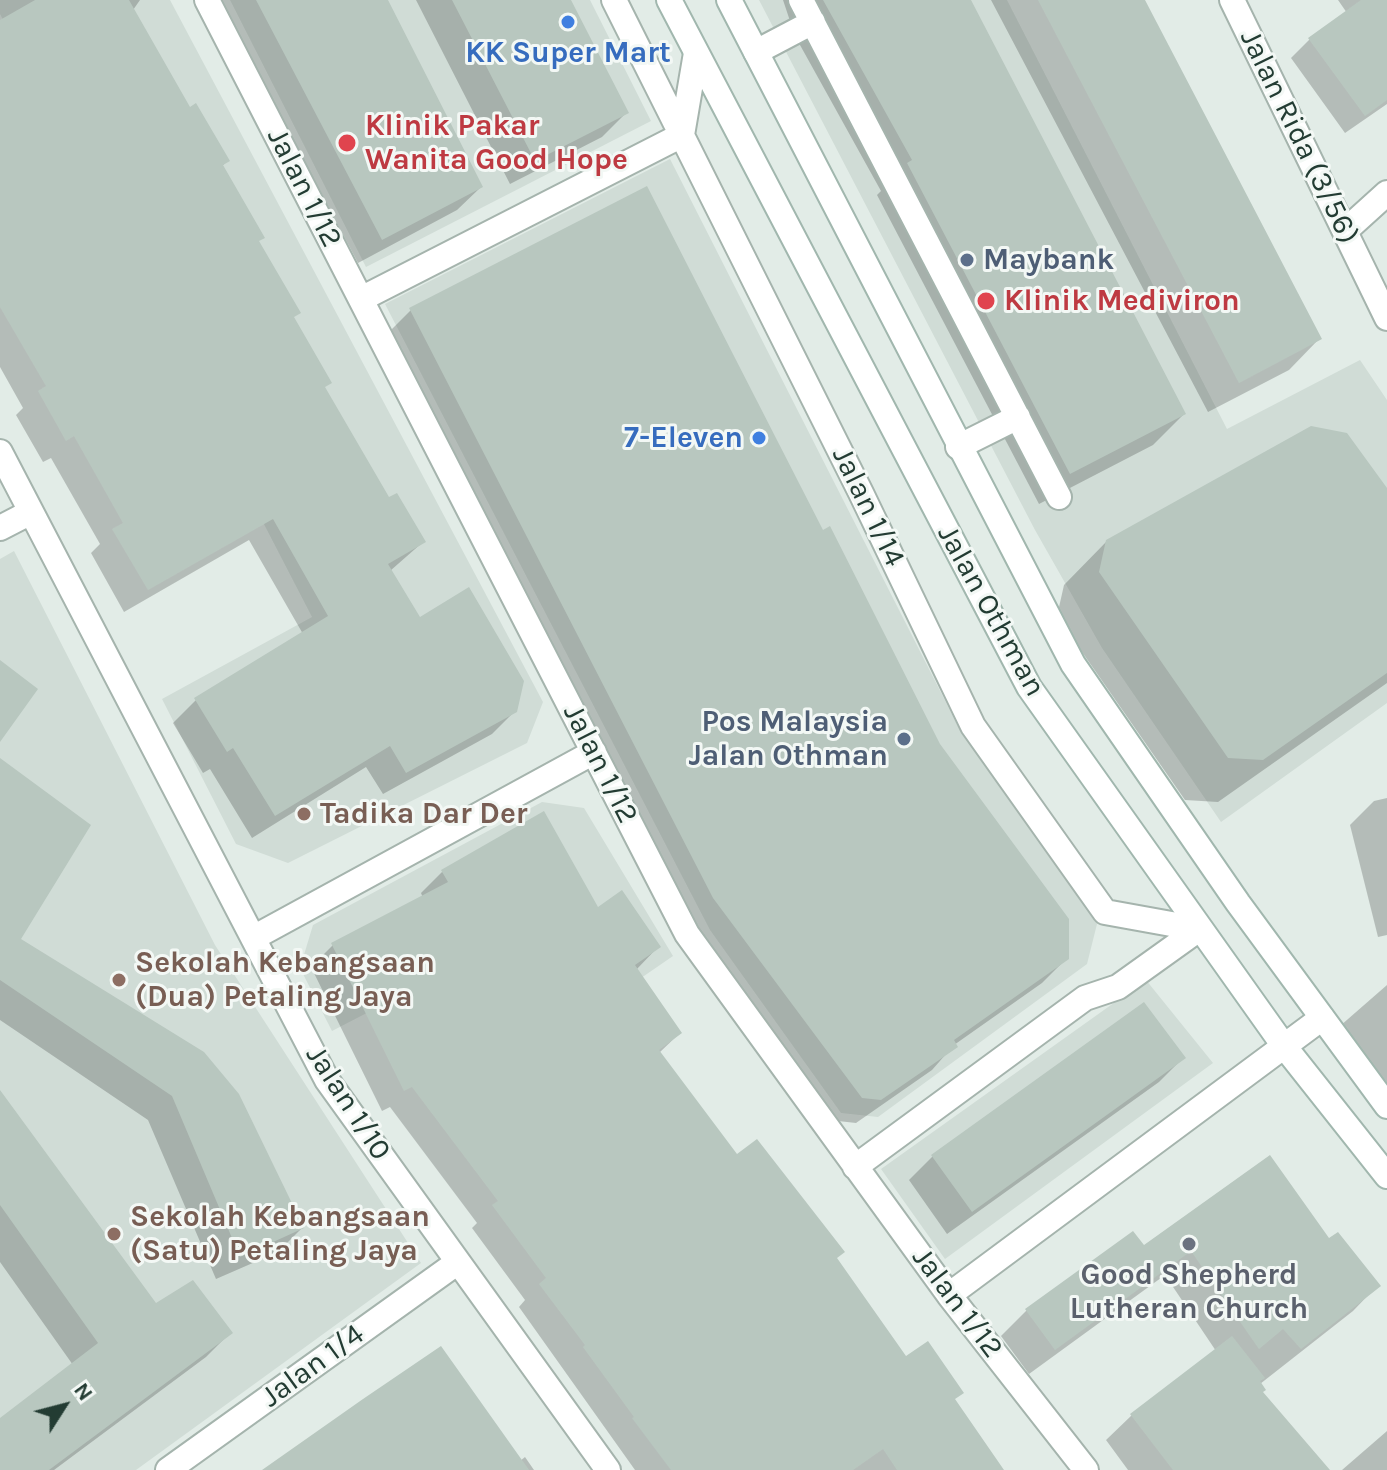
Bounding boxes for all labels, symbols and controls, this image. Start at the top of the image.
marker: KK Super Mart [559,13,577,31]
street label: Jalan Rida (3/56) [1232,24,1366,250]
place label: KK Super Mart [465,35,671,71]
place label: Klinik Pakar Wanita Good Hope [365,108,628,178]
street label: Jalan 1/12 [259,122,349,254]
marker: Klinik Pakar Wanita Good Hope [336,132,358,154]
place label: Maybank [983,242,1114,278]
marker: Maybank [958,251,976,269]
place label: Klinik Mediviron [1004,283,1240,319]
marker: Klinik Mediviron [975,290,997,312]
place label: 7-Eleven [624,420,743,456]
marker: 7-Eleven [750,429,768,447]
street label: Jalan 1/14 [824,441,912,573]
street label: Jalan Othman [929,519,1053,703]
street label: Jalan 1/12 [555,698,645,830]
place label: Pos Malaysia Jalan Othman [688,704,888,774]
marker: Pos Malaysia Jalan Othman [895,730,913,748]
place label: Tadika Dar Der [320,796,528,832]
marker: Tadika Dar Der [295,805,313,823]
place label: Sekolah Kebangsaan (Dua) Petaling Jaya [135,945,435,1016]
marker: Sekolah Kebangsaan (Dua) Petaling Jaya [110,971,128,989]
street label: Jalan 1/10 [298,1039,398,1167]
place label: Sekolah Kebangsaan (Satu) Petaling Jaya [130,1199,430,1270]
marker: Sekolah Kebangsaan (Satu) Petaling Jaya [105,1225,123,1243]
marker: Good Shepherd Lutheran Church [1180,1235,1198,1253]
street label: Jalan 1/12 [904,1241,1010,1365]
place label: Good Shepherd Lutheran Church [1070,1257,1308,1328]
street label: Jalan 1/4 [255,1317,371,1415]
north arrow [24,1366,104,1446]
text: N [68,1378,99,1406]

